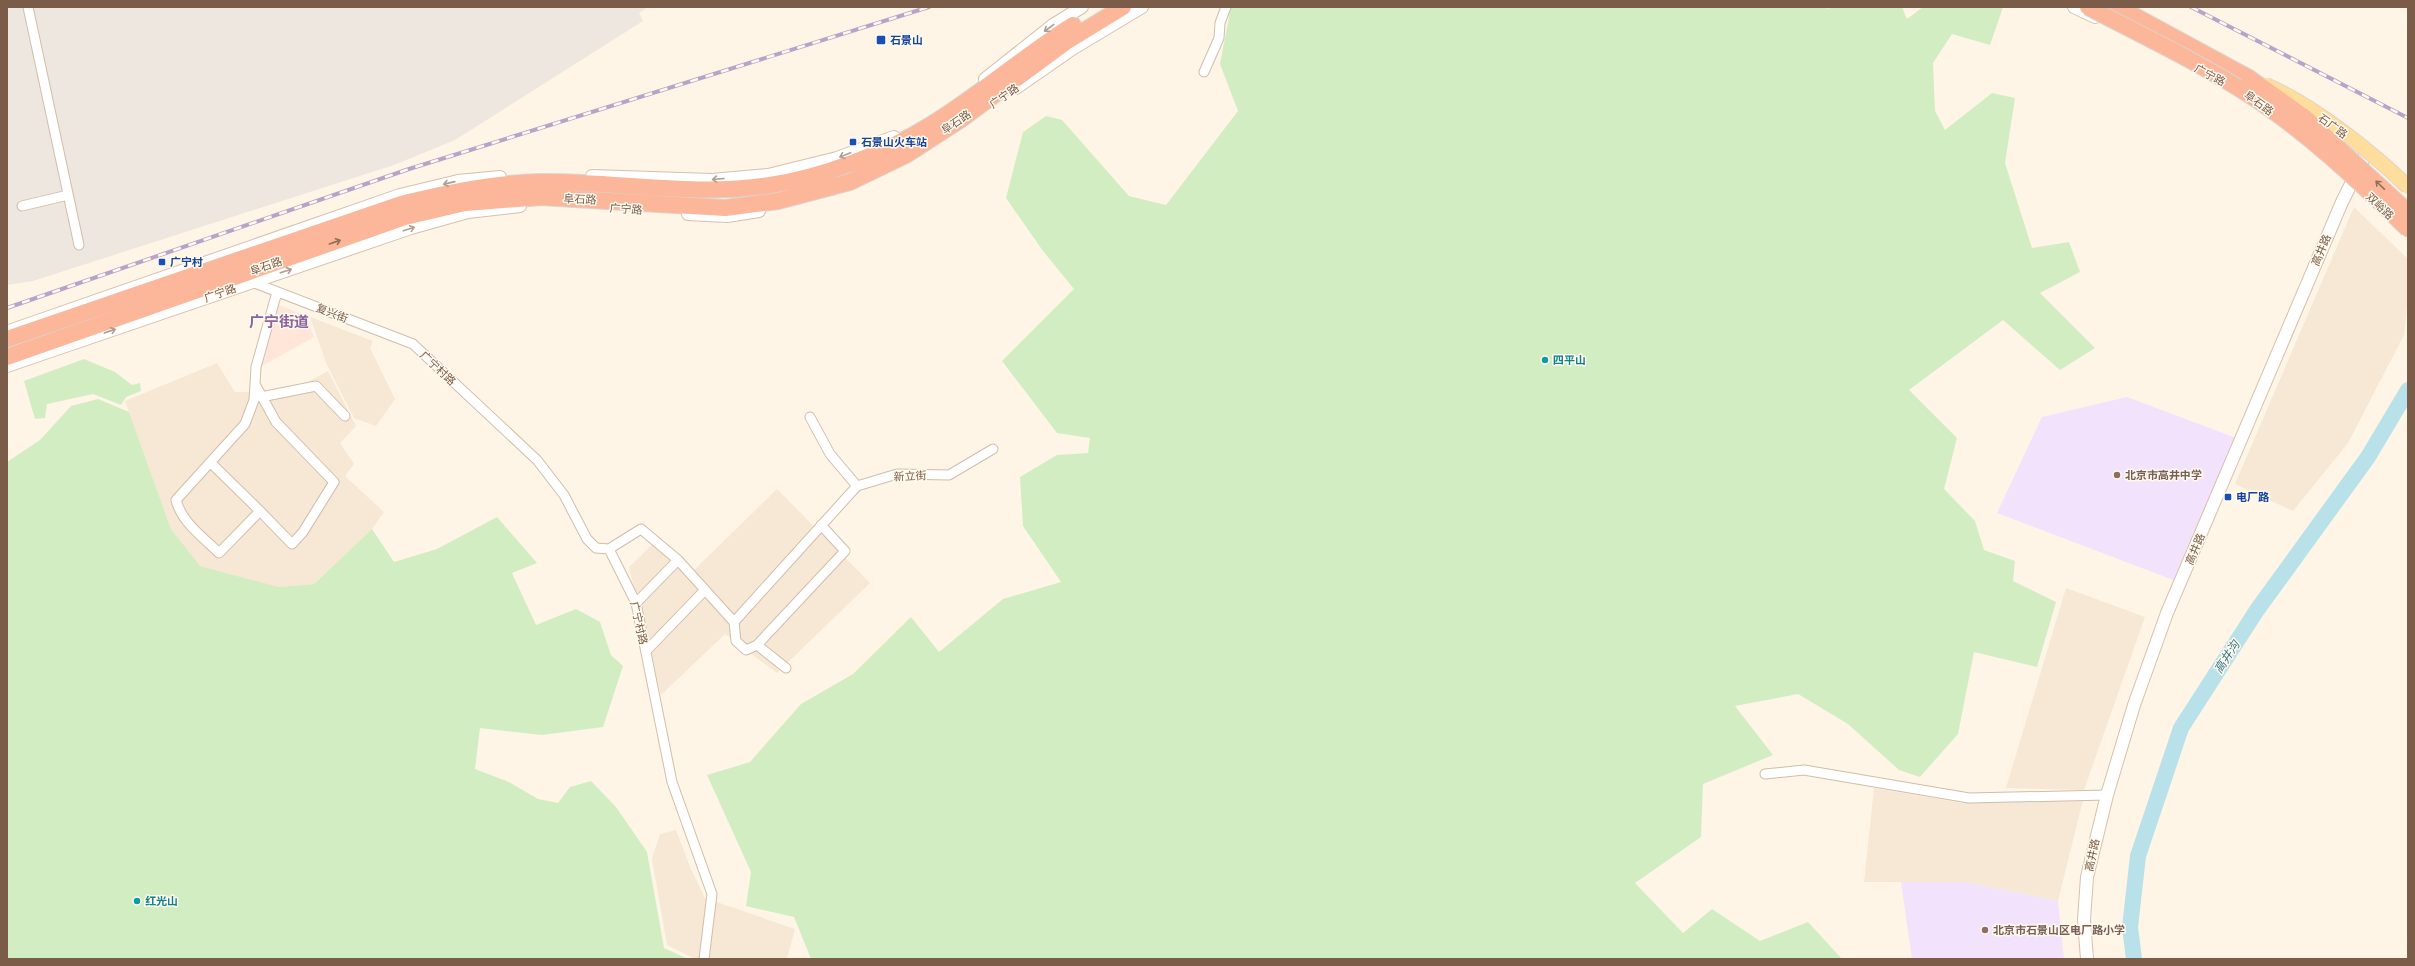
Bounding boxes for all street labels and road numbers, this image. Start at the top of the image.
street label: 广宁路 [2193,61,2228,88]
street label: 广宁路 [986,81,1021,110]
street label: 阜石路 [2242,88,2276,118]
street label: 阜石路 [938,107,973,136]
street label: 石广路 [2316,111,2350,141]
street label: 双峪路 [2364,190,2397,222]
street label: 阜石路 [563,191,597,206]
street label: 广宁路 [609,201,643,216]
street label: 高井路 [2308,232,2333,268]
street label: 阜石路 [248,254,284,277]
street label: 广宁路 [202,281,238,304]
street label: 复兴街 [314,301,350,325]
street label: 广宁村路 [418,348,459,387]
street label: 新立街 [893,468,927,483]
street label: 高井路 [2182,531,2207,567]
street label: 广宁村路 [628,600,651,646]
street label: 高井路 [2082,837,2101,872]

